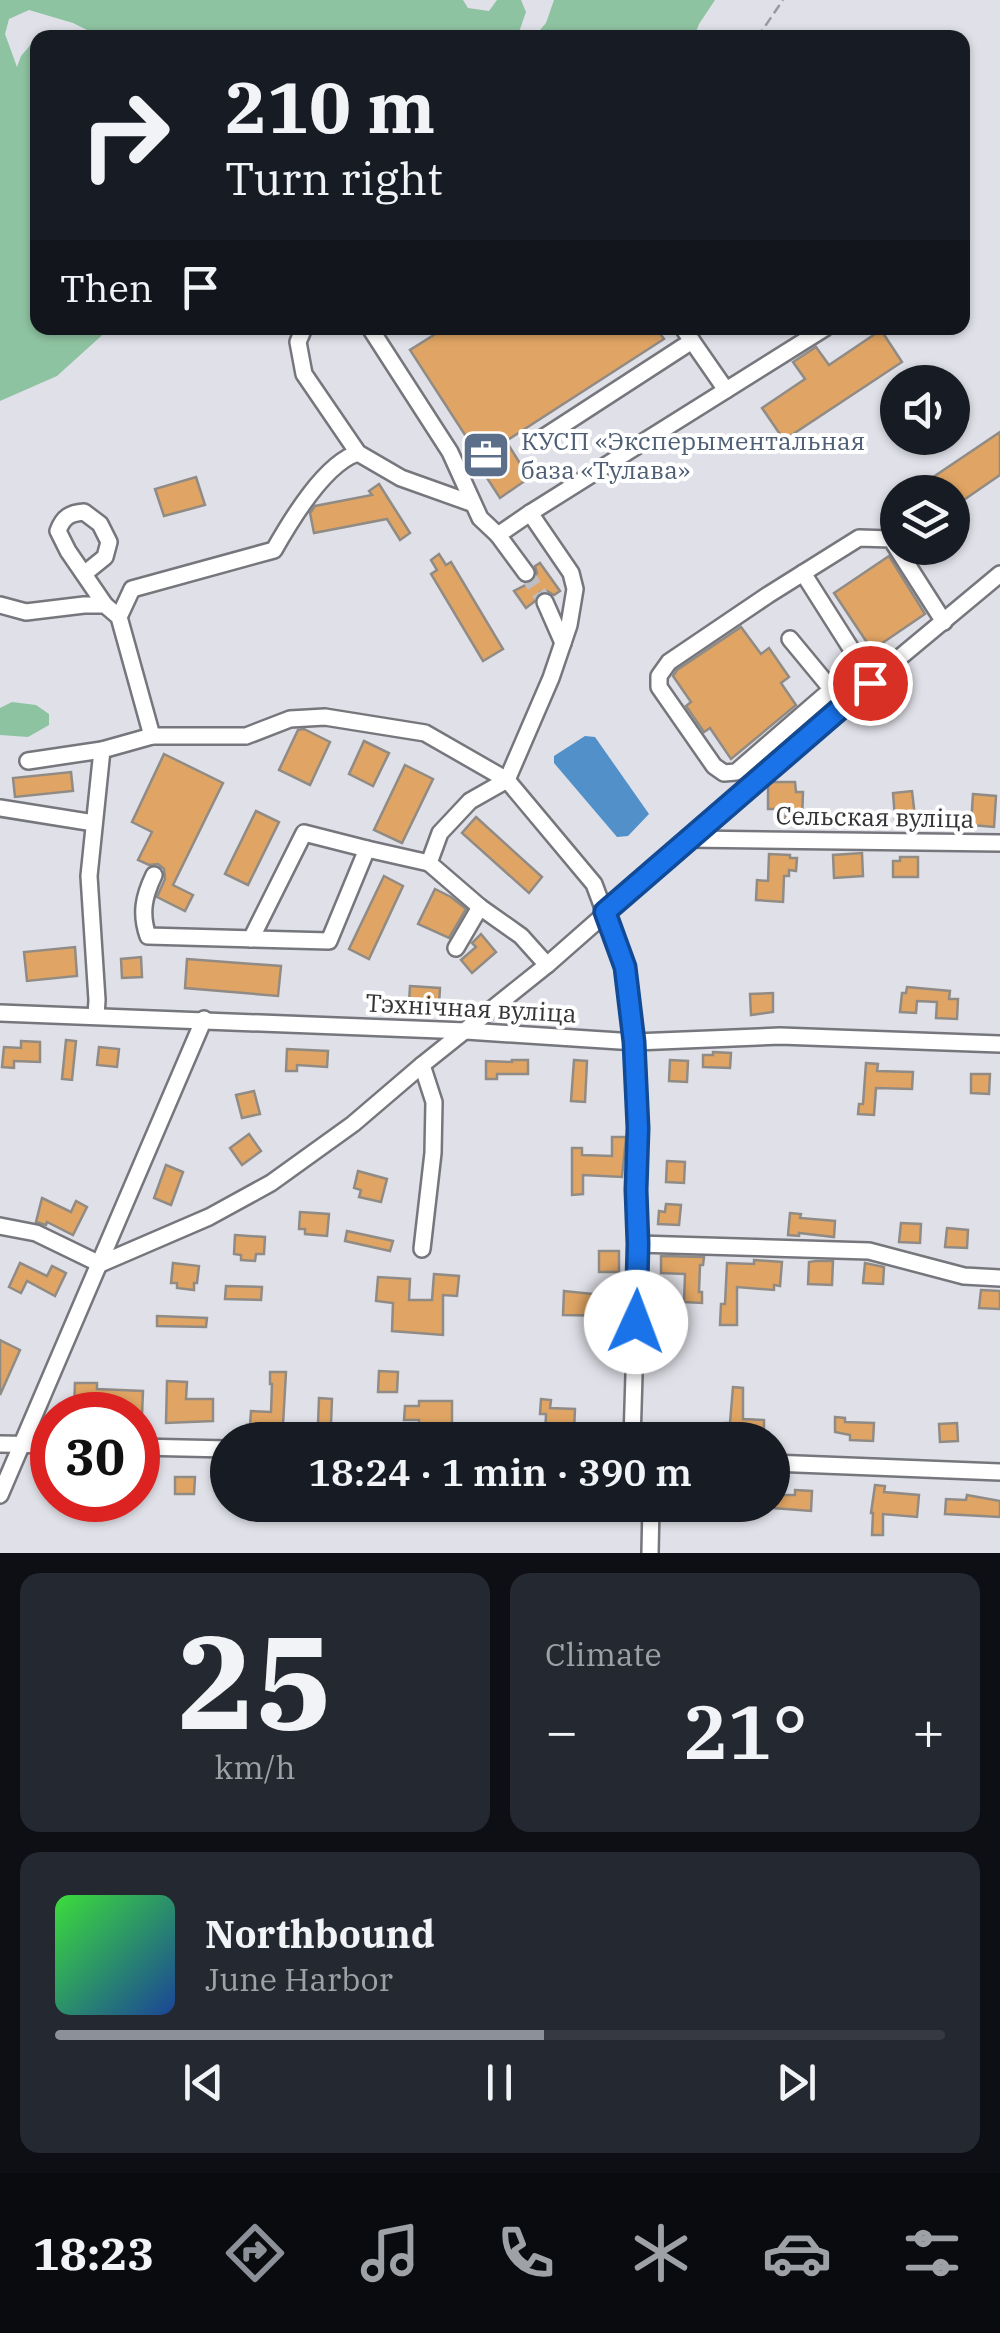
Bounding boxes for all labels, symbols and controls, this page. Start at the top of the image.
text: 210 m [225,61,435,152]
icon: right [60,70,190,200]
text: Turn right [225,149,443,207]
icon: arrive [173,260,228,315]
text: Then [60,263,153,312]
map controls [880,365,970,565]
button: sound [880,365,970,455]
place label: КУСП «Эксперыментальная база «Тулава» [521,424,865,486]
office icon: КУСП «Эксперыментальная база «Тулава» [460,429,512,481]
button: layers [880,475,970,565]
pin [828,641,913,726]
icon: arrive [843,656,898,711]
street label: Сельская вуліца [775,798,975,835]
street label: Тэхнічная вуліца [365,985,577,1030]
position arrow [584,1270,688,1374]
speed limit sign: 30 [30,1392,160,1522]
text: 18:24 · 1 min · 390 m [308,1447,692,1496]
text: 25 [177,1596,333,1765]
text: Climate [545,1633,662,1675]
text: 21° [682,1682,808,1780]
text: − [545,1695,578,1766]
text: + [912,1695,945,1766]
text: km/h [215,1746,295,1788]
text: Northbound [205,1909,435,1958]
text: June Harbor [205,1958,393,2000]
icon: previous [176,2055,231,2110]
icon: pause [472,2055,527,2110]
icon: next [769,2055,824,2110]
icon: directions [220,2218,290,2288]
icon: music [355,2218,425,2288]
icon: phone [491,2218,561,2288]
icon: climate [626,2218,696,2288]
icon: car [762,2218,832,2288]
icon: filters [897,2218,967,2288]
text: 18:23 [33,2224,154,2282]

